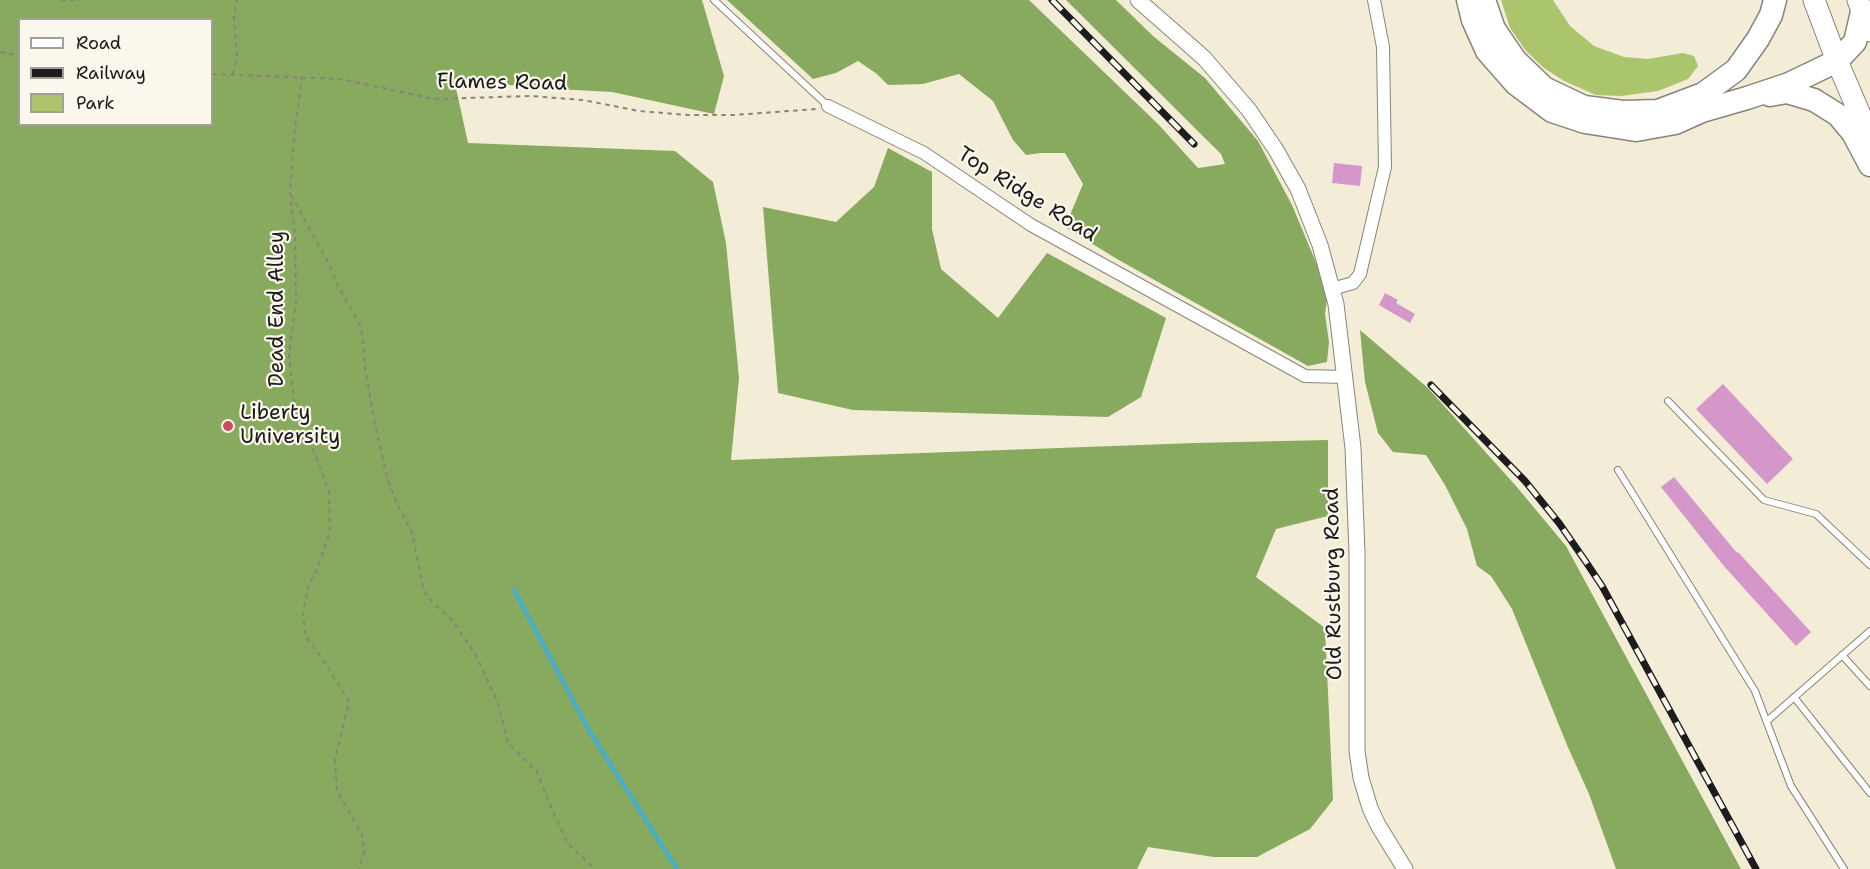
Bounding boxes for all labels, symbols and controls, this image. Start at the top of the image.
legend [18,18,213,126]
text: Road [76,31,121,55]
text: Railway [76,61,146,85]
street label: Flames Road [437,69,567,97]
text: Park [76,91,115,115]
street label: Top Ridge Road [953,142,1101,248]
street label: Dead End Alley [265,231,291,387]
place label: Liberty University [240,401,340,451]
marker: Liberty University [221,419,235,433]
street label: Old Rustburg Road [1320,487,1348,681]

